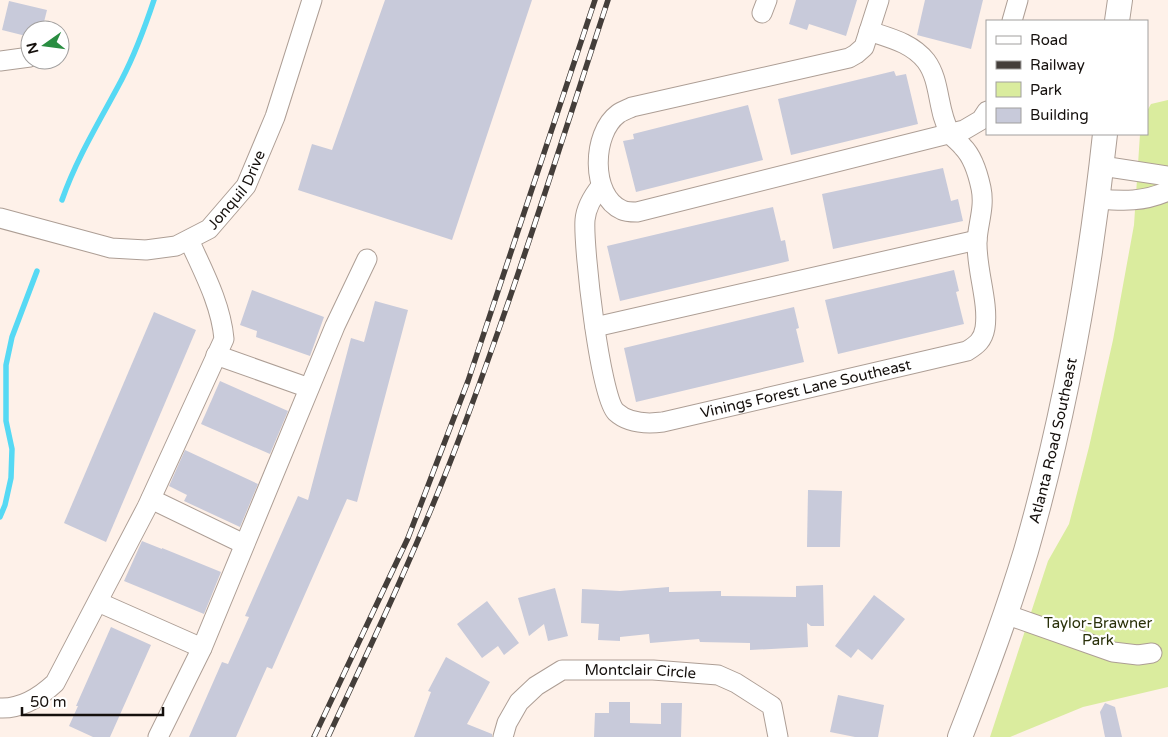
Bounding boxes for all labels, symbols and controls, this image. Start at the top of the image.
north arrow [20,20,70,70]
legend [986,20,1148,135]
text: Road [1030,31,1068,49]
text: N [23,41,42,56]
text: Railway [1030,56,1085,74]
text: Park [1030,81,1062,99]
text: Building [1030,106,1089,124]
street label: Jonquil Drive [204,147,269,233]
street label: Vinings Forest Lane Southeast [698,355,913,422]
street label: Atlanta Road Southeast [1025,356,1081,526]
park label: Taylor-Brawner Park [1044,614,1153,649]
street label: Montclair Circle [585,661,697,682]
scale bar [22,684,164,716]
text: 50 m [30,693,67,711]

